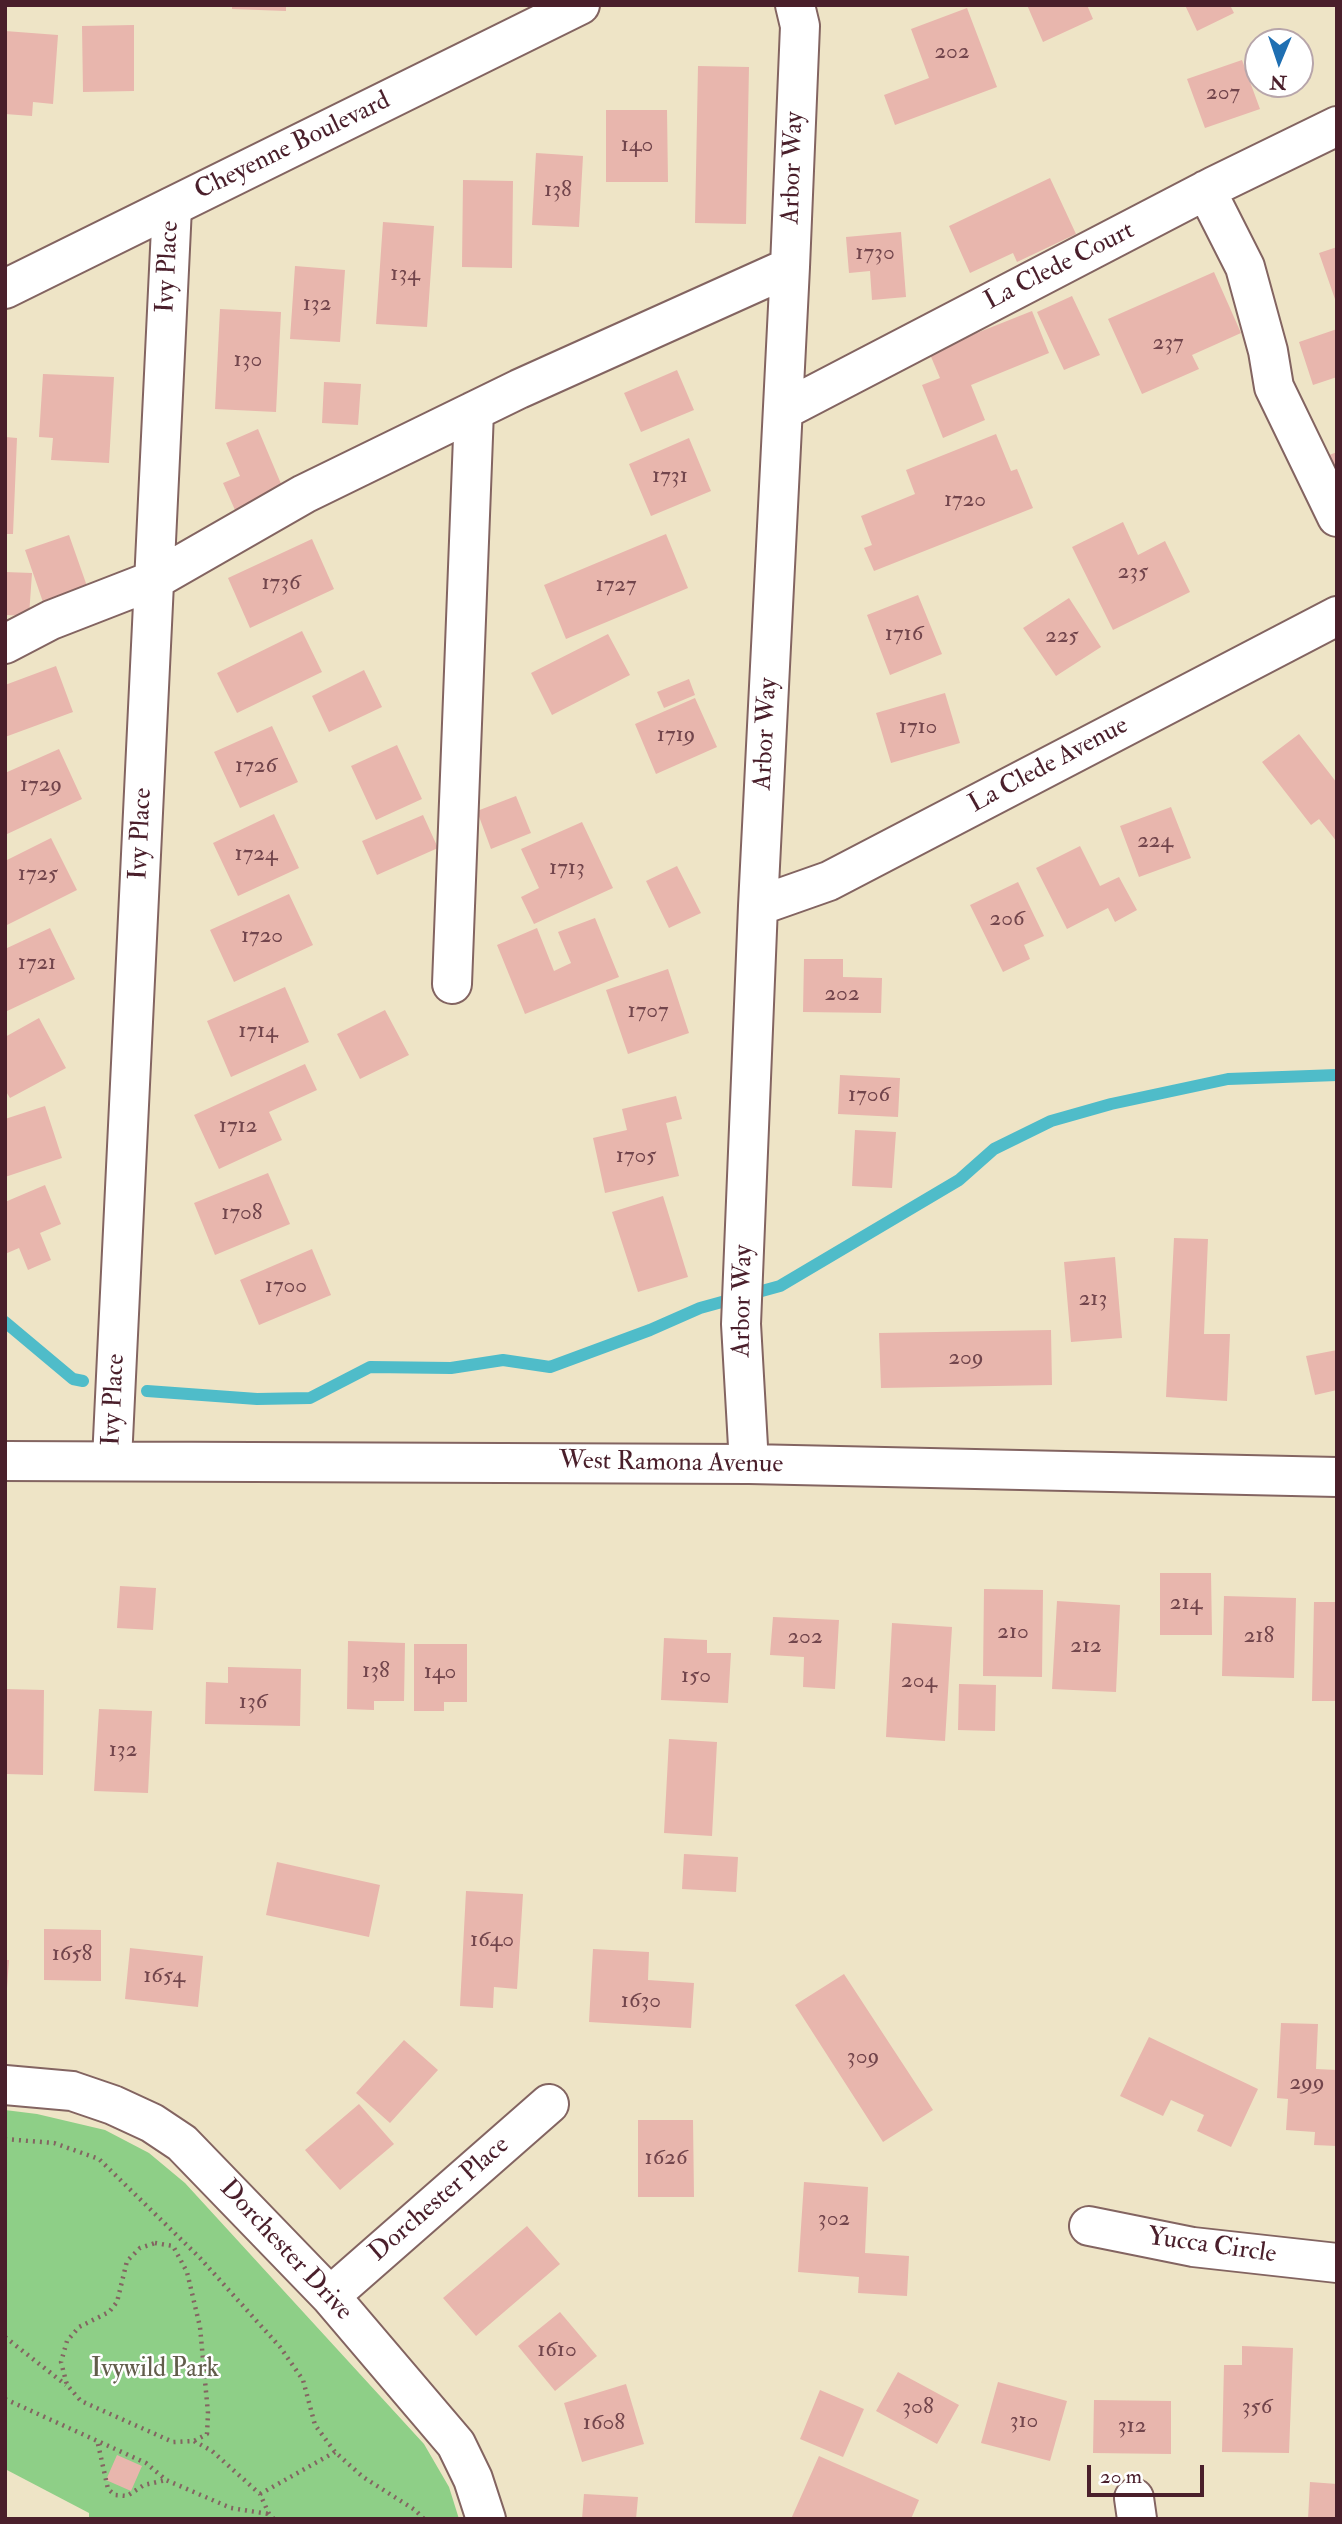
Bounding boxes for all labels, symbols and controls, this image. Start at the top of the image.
north arrow [1244,28,1314,98]
house number: 202 [934,39,970,67]
text: N [1269,70,1287,94]
house number: 207 [1206,80,1240,108]
street label: Cheyenne Boulevard [190,86,396,208]
street label: Arbor Way [776,111,812,225]
house number: 140 [621,132,653,160]
house number: 138 [544,177,572,205]
street label: La Clede Court [980,216,1140,318]
street label: Ivy Place [151,220,187,314]
house number: 1730 [855,240,895,268]
house number: 134 [390,261,420,289]
house number: 132 [303,291,331,319]
house number: 237 [1152,330,1184,358]
house number: 130 [234,347,262,375]
house number: 1731 [652,463,688,491]
house number: 1720 [944,487,986,515]
house number: 235 [1118,559,1148,587]
house number: 1736 [261,570,301,598]
house number: 1727 [596,572,636,600]
house number: 1716 [885,621,923,649]
house number: 225 [1045,623,1079,651]
street label: Arbor Way [748,677,786,791]
street label: La Clede Avenue [964,711,1134,821]
house number: 1710 [899,714,937,742]
house number: 1719 [657,722,695,750]
house number: 1726 [235,753,277,781]
house number: 1729 [20,772,62,800]
street label: Ivy Place [124,787,160,881]
house number: 224 [1137,828,1173,856]
house number: 1724 [235,841,277,869]
house number: 1713 [549,855,585,883]
house number: 1725 [18,861,58,889]
house number: 206 [989,906,1025,934]
house number: 1720 [241,923,283,951]
house number: 1721 [18,950,56,978]
house number: 202 [824,981,860,1009]
house number: 1707 [627,998,669,1026]
house number: 1714 [238,1018,278,1046]
house number: 1706 [848,1082,890,1110]
house number: 1712 [219,1113,257,1141]
house number: 1705 [616,1143,656,1171]
house number: 1708 [221,1200,263,1228]
street label: Arbor Way [727,1244,761,1358]
house number: 1700 [265,1273,307,1301]
house number: 213 [1079,1286,1107,1314]
house number: 209 [948,1345,984,1373]
street label: Ivy Place [97,1353,133,1447]
street label: West Ramona Avenue [558,1446,784,1482]
house number: 214 [1170,1590,1202,1618]
house number: 210 [997,1619,1029,1647]
house number: 218 [1244,1623,1274,1651]
house number: 202 [787,1624,823,1652]
house number: 212 [1070,1633,1102,1661]
house number: 138 [362,1658,390,1686]
house number: 140 [424,1659,456,1687]
house number: 150 [681,1663,711,1691]
house number: 204 [901,1668,937,1696]
house number: 136 [239,1689,267,1717]
house number: 132 [109,1737,137,1765]
house number: 1640 [470,1927,514,1955]
house number: 1658 [52,1941,92,1969]
house number: 1654 [143,1963,185,1991]
house number: 1630 [621,1988,661,2016]
house number: 309 [847,2044,879,2072]
house number: 299 [1289,2070,1325,2098]
street label: Dorchester Place [364,2131,516,2269]
house number: 1626 [645,2145,687,2173]
street label: Dorchester Drive [212,2174,358,2328]
house number: 302 [818,2206,850,2234]
street label: Yucca Circle [1146,2223,1278,2271]
house number: 1610 [537,2337,577,2365]
park label: Ivywild Park [91,2354,219,2386]
house number: 308 [902,2394,934,2422]
house number: 356 [1242,2394,1272,2422]
house number: 310 [1010,2408,1038,2436]
house number: 1608 [583,2410,625,2438]
house number: 312 [1118,2413,1146,2441]
scale bar [1090,2450,1207,2494]
text: 20 m [1100,2463,1142,2490]

